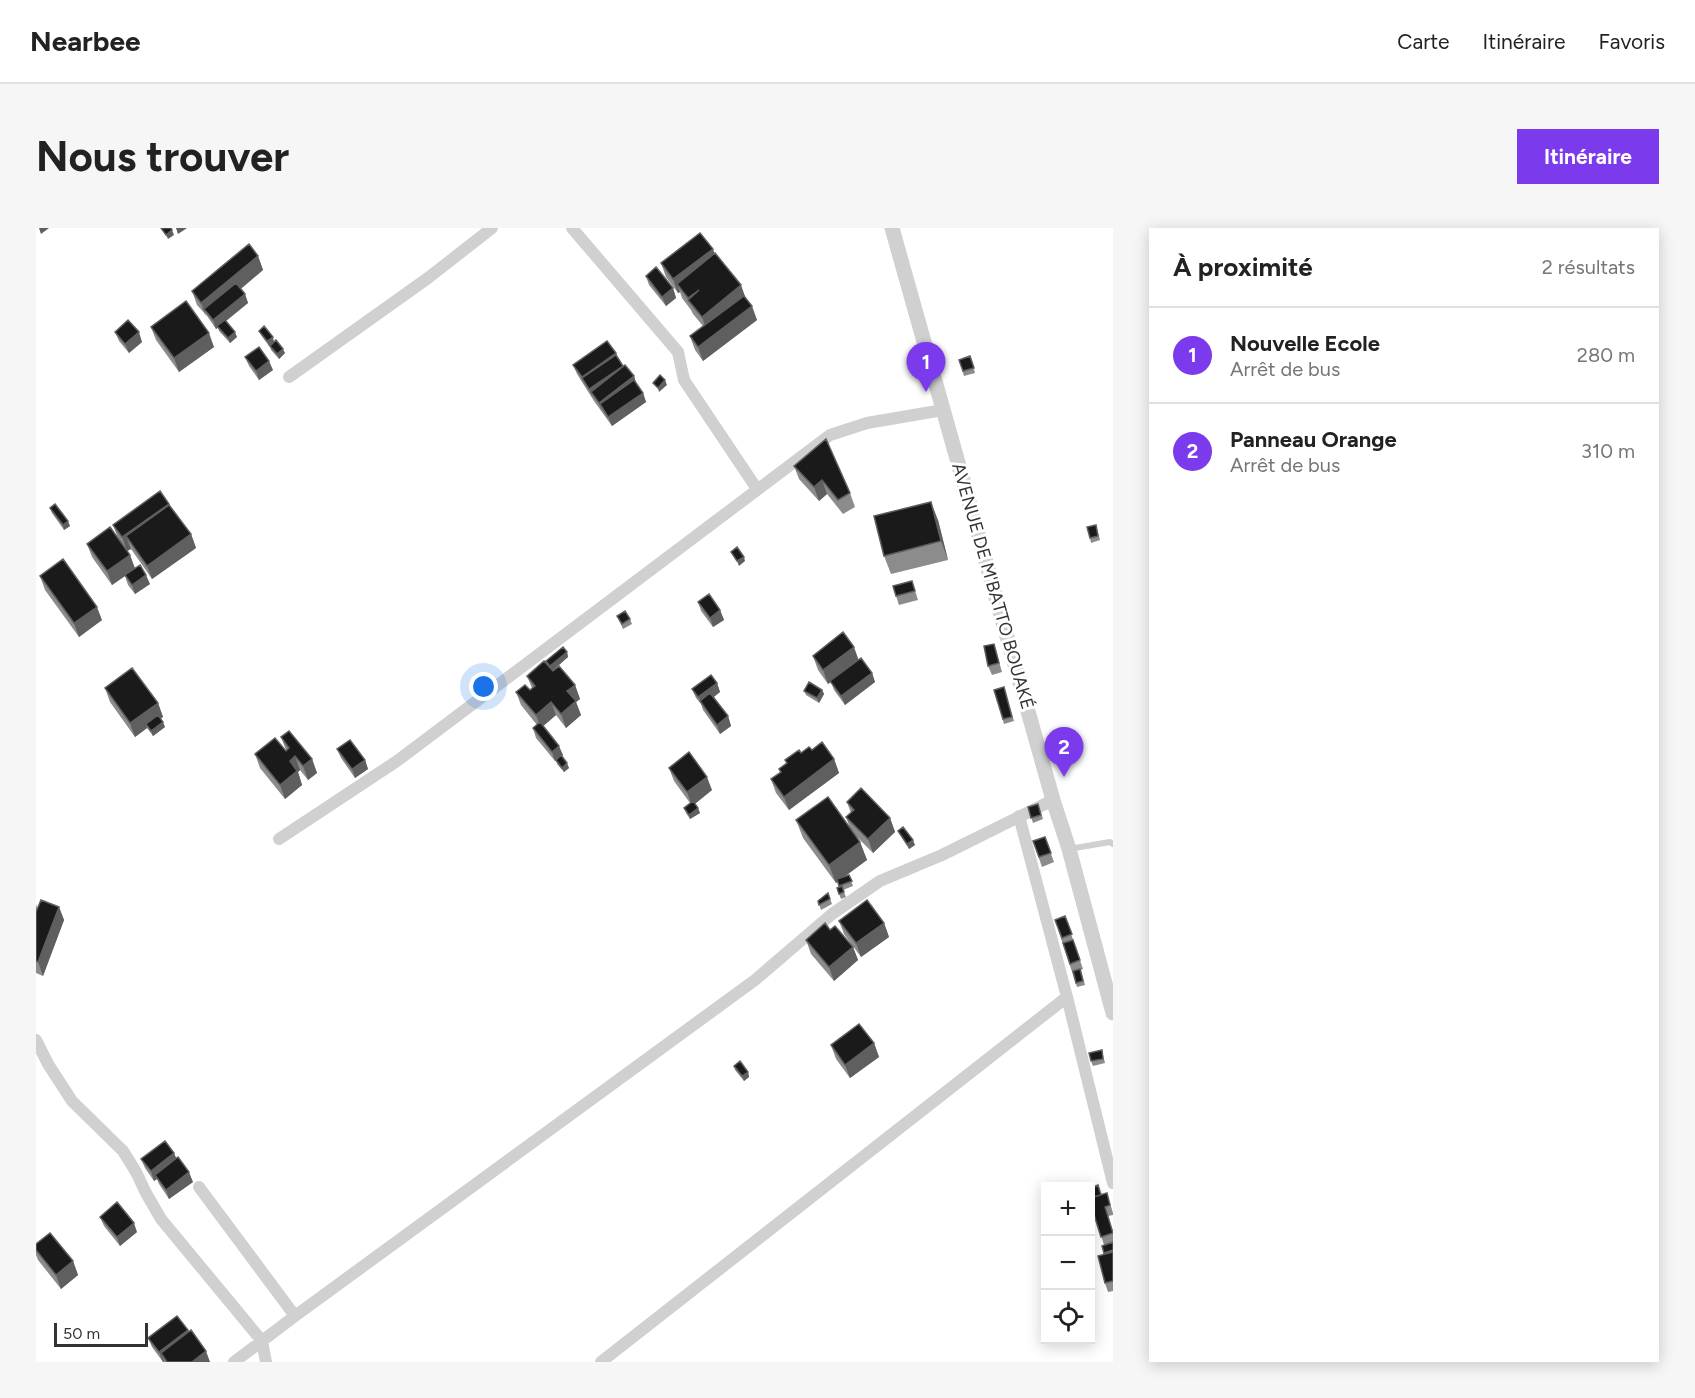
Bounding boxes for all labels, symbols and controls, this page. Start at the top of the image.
text: Nearbee [30,24,140,58]
text: Carte [1397,29,1450,54]
text: Itinéraire [1483,29,1566,54]
text: Favoris [1599,29,1665,54]
button: Itinéraire [1517,129,1659,184]
text: Nous trouver [36,131,289,182]
text: À proximité [1173,251,1313,283]
text: 2 résultats [1542,255,1635,279]
text: Nouvelle Ecole [1230,330,1380,357]
pin: 1 [906,342,946,392]
text: 1 [1188,343,1197,367]
text: 280 m [1577,343,1635,367]
text: Arrêt de bus [1230,357,1340,381]
text: Panneau Orange [1230,426,1397,453]
text: 2 [1187,439,1198,463]
text: 310 m [1581,439,1635,463]
text: Arrêt de bus [1230,453,1340,477]
street label: AVENUE DE M'BATTO BOUAKÉ [947,460,1039,712]
your location [469,672,498,701]
pin: 2 [1044,728,1084,777]
map controls [1041,1182,1095,1344]
button: + [1041,1182,1095,1236]
button: − [1041,1236,1095,1290]
button: locate [1041,1290,1095,1344]
scale bar [54,1320,148,1348]
text: 50 m [63,1324,100,1343]

